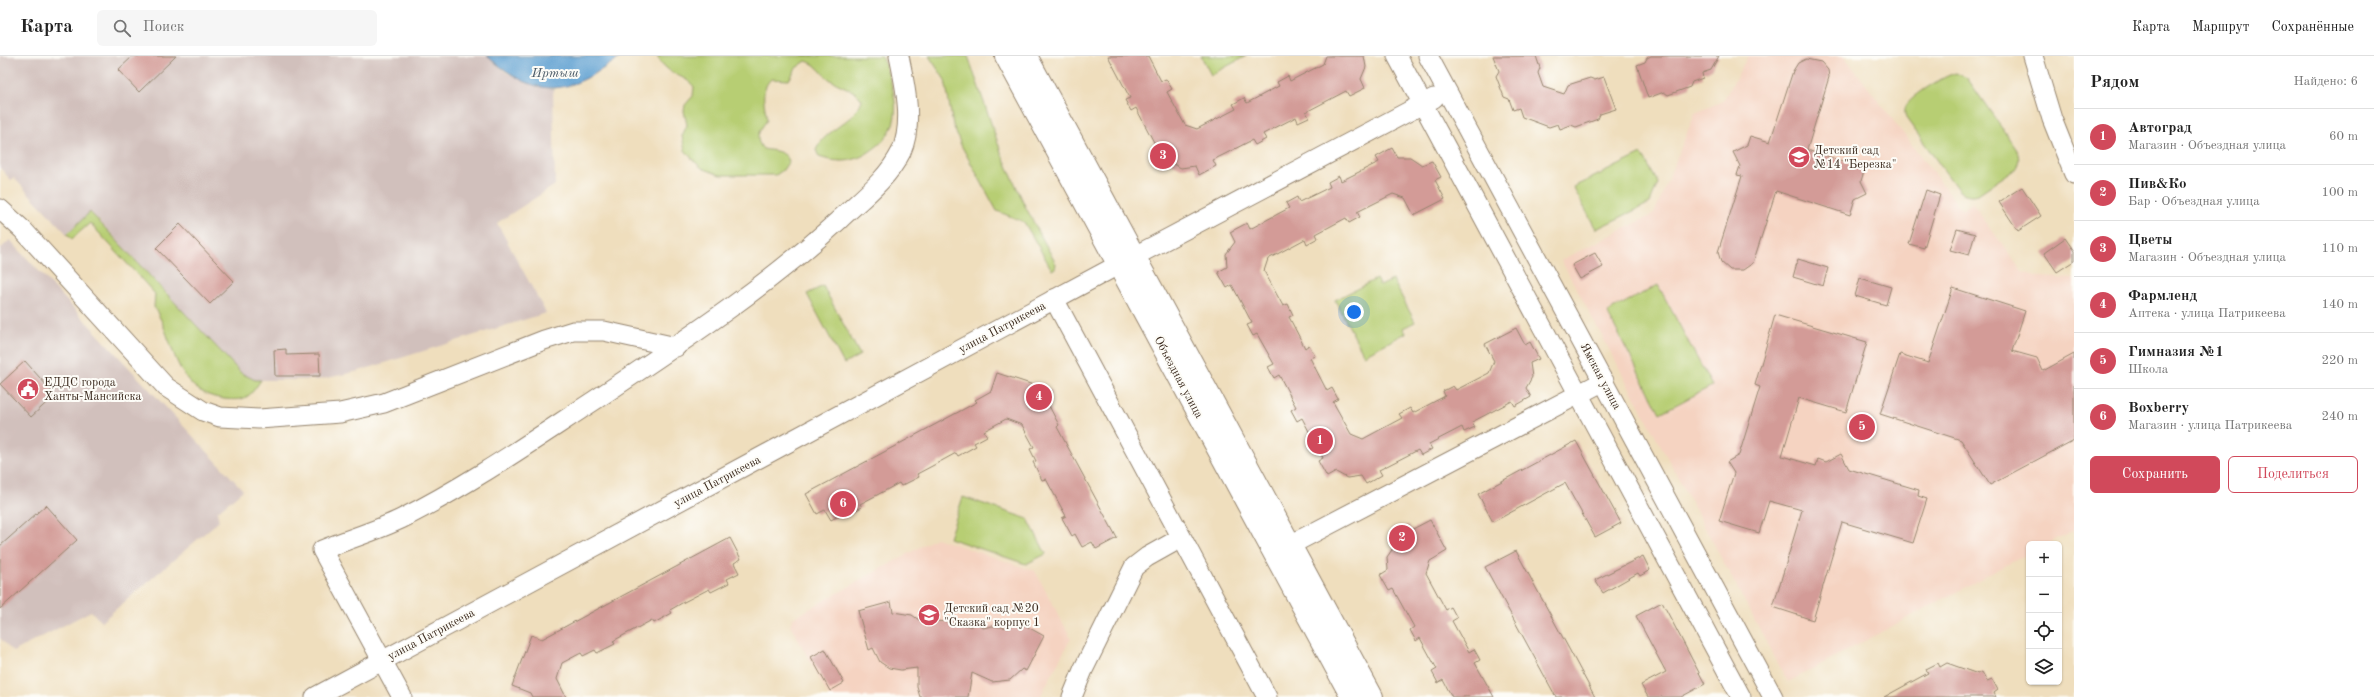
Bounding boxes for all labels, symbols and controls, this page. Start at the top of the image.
search box [97,10,377,46]
icon: search [111,17,133,39]
text: Карта [20,18,73,37]
text: Поиск [143,20,184,35]
text: Карта [2132,20,2170,34]
text: Маршрут [2192,20,2249,34]
text: Сохранённые [2271,20,2354,34]
water label: Иртыш [530,67,579,80]
text: Рядом [2090,74,2139,91]
text: Найдено: 6 [2294,75,2358,88]
text: Автоград [2128,121,2192,136]
text: 1 [2099,130,2107,143]
text: 60 m [2329,130,2358,143]
text: Магазин · Объездная улица [2128,139,2286,152]
pin: 3 [1150,141,1176,171]
school or university icon: Детский сад №14 "Березка" [1786,144,1812,170]
place label: Детский сад №14 "Березка" [1814,145,1896,171]
text: Пив&Ко [2128,177,2187,192]
text: 2 [2099,186,2107,199]
text: 100 m [2321,186,2358,199]
text: Бар · Объездная улица [2128,195,2260,208]
text: Цветы [2128,233,2173,248]
text: 3 [2099,242,2107,255]
text: 110 m [2321,242,2358,255]
text: Магазин · Объездная улица [2128,251,2286,264]
text: Фармленд [2128,289,2197,304]
text: 4 [2099,298,2107,311]
text: 140 m [2321,298,2358,311]
street label: улица Патрикеева [957,300,1048,356]
your location [1344,302,1364,322]
text: Аптека · улица Патрикеева [2128,307,2286,320]
street label: Объездная улица [1152,335,1205,420]
street label: Ямская улица [1578,341,1623,412]
text: Гимназия №1 [2128,345,2224,360]
text: 5 [2099,354,2107,367]
text: 220 m [2321,354,2358,367]
text: Школа [2128,363,2168,376]
public building icon: ЕДДС города Ханты-Мансийска [15,376,41,402]
place label: ЕДДС города Ханты-Мансийска [44,377,141,403]
pin: 4 [1026,382,1052,412]
text: Boxberry [2128,401,2189,416]
text: 6 [2099,410,2107,423]
text: 240 m [2321,410,2358,423]
pin: 5 [1849,412,1875,442]
text: Магазин · улица Патрикеева [2128,419,2292,432]
pin: 1 [1307,426,1333,456]
street label: улица Патрикеева [672,454,763,510]
button: Сохранить [2090,456,2220,493]
button: Поделиться [2228,456,2358,493]
pin: 6 [830,489,856,519]
pin: 2 [1389,523,1415,553]
map controls [2026,541,2062,685]
button: + [2026,541,2062,577]
button: − [2026,577,2062,613]
school or university icon: Детский сад №20 "Сказка" корпус 1 [916,602,942,628]
place label: Детский сад №20 "Сказка" корпус 1 [944,603,1040,629]
street label: улица Патрикеева [386,607,477,663]
button: locate [2026,613,2062,649]
button: layers [2026,649,2062,685]

